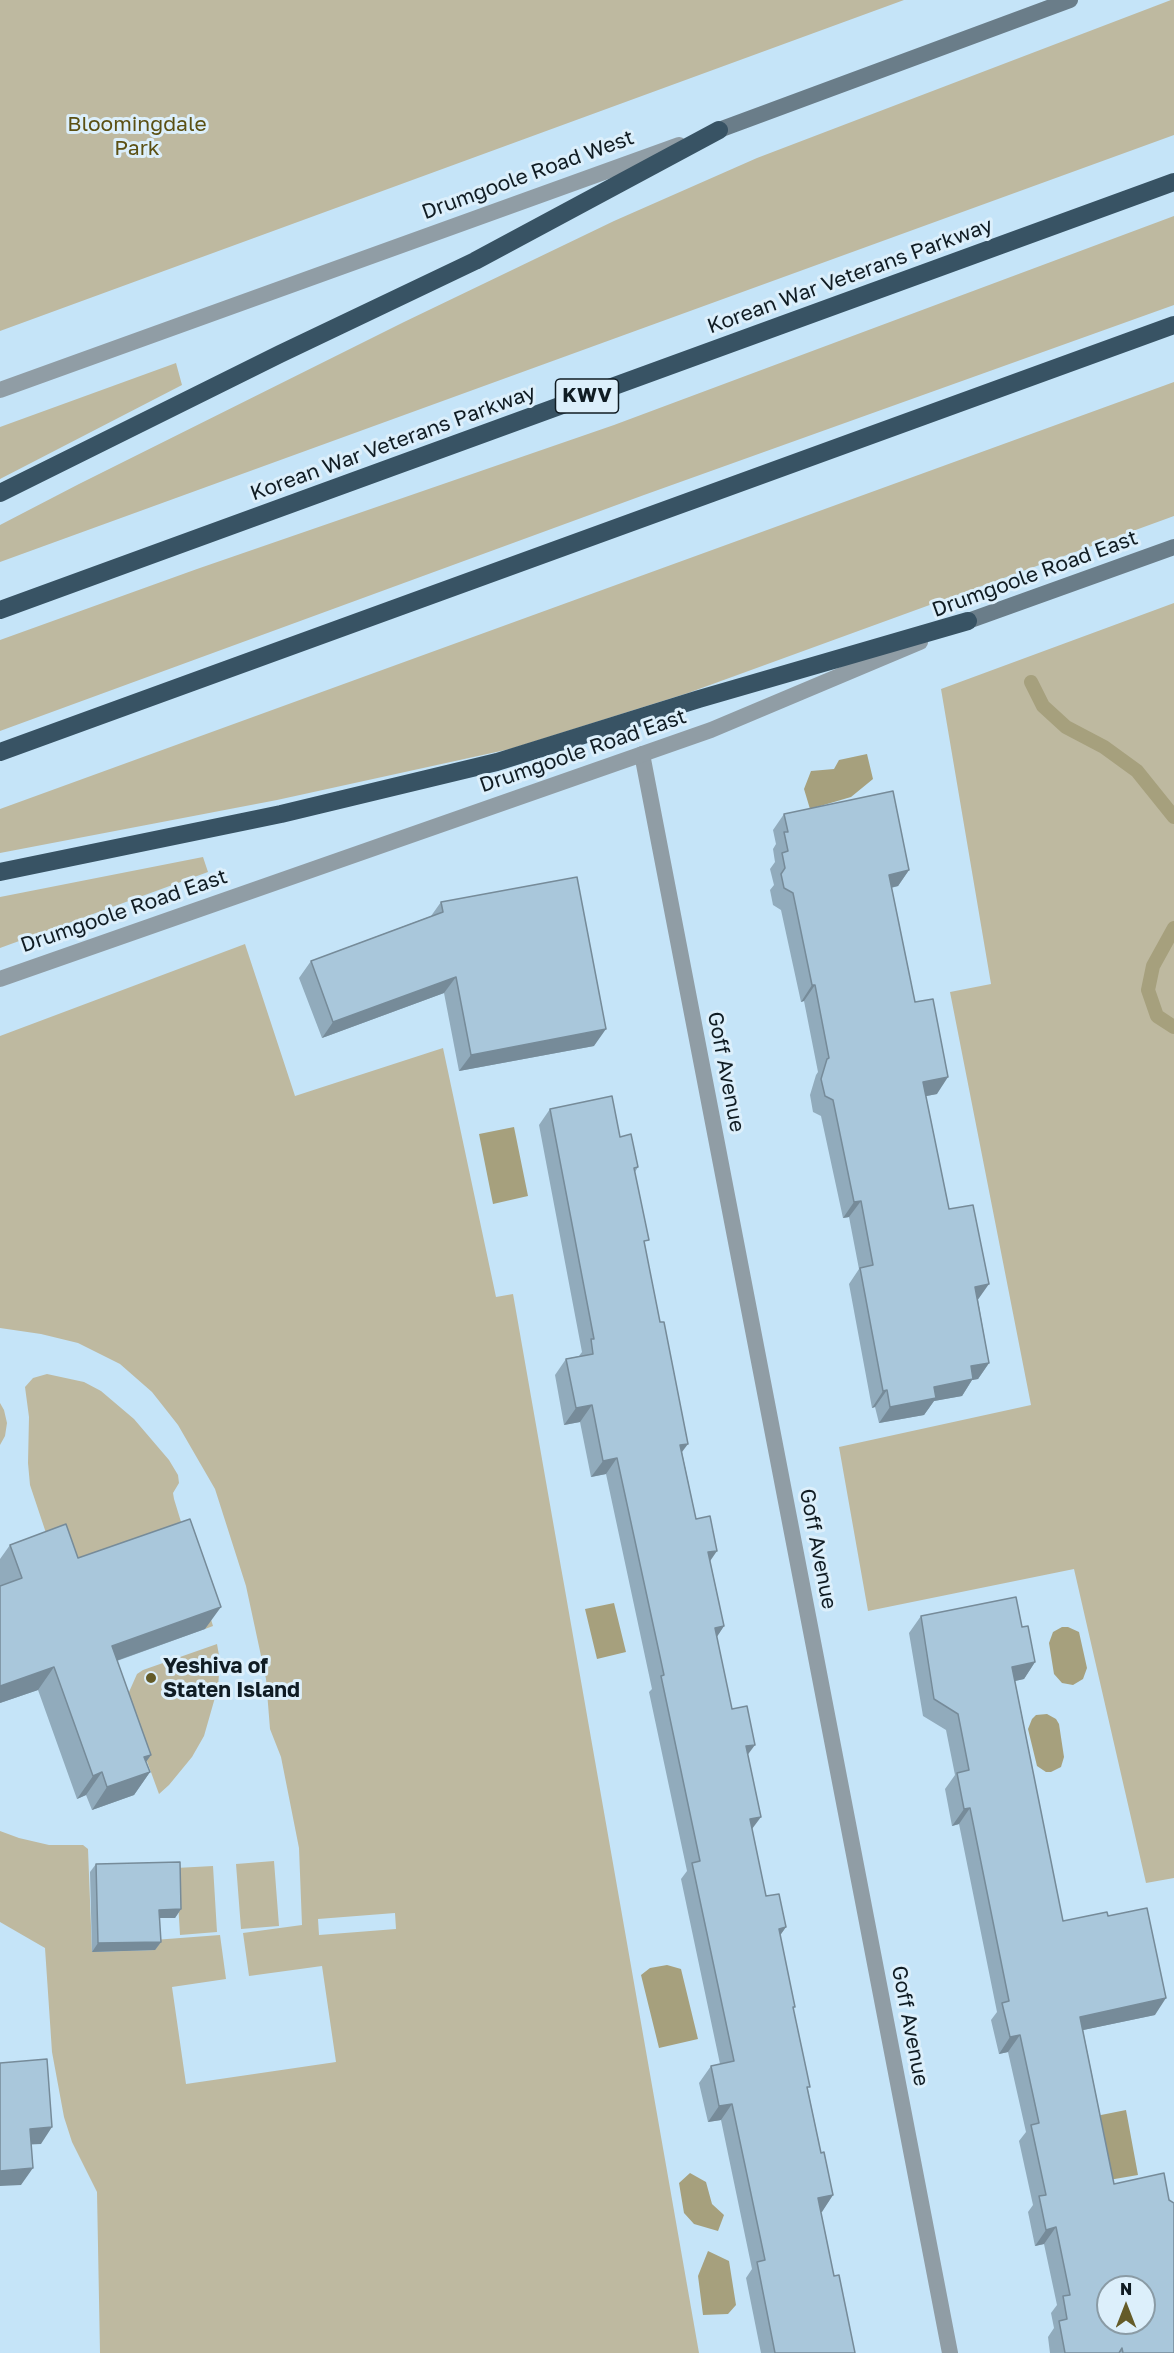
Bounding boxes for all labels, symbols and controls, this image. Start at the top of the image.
park label: Bloomingdale Park [67,111,207,161]
street label: Drumgoole Road West [418,125,638,225]
street label: Korean War Veterans Parkway [704,213,996,339]
road number: KWV [556,379,618,413]
street label: Korean War Veterans Parkway [247,380,539,506]
street label: Drumgoole Road East [929,525,1141,623]
street label: Drumgoole Road East [476,704,690,798]
street label: Drumgoole Road East [17,864,231,958]
street label: Goff Avenue [702,1010,750,1134]
street label: Goff Avenue [794,1487,842,1611]
place label: Yeshiva of Staten Island [163,1653,300,1703]
marker: Yeshiva of Staten Island [144,1671,158,1685]
street label: Goff Avenue [886,1964,934,2088]
north arrow [1096,2275,1156,2335]
text: N [1120,2279,1132,2299]

